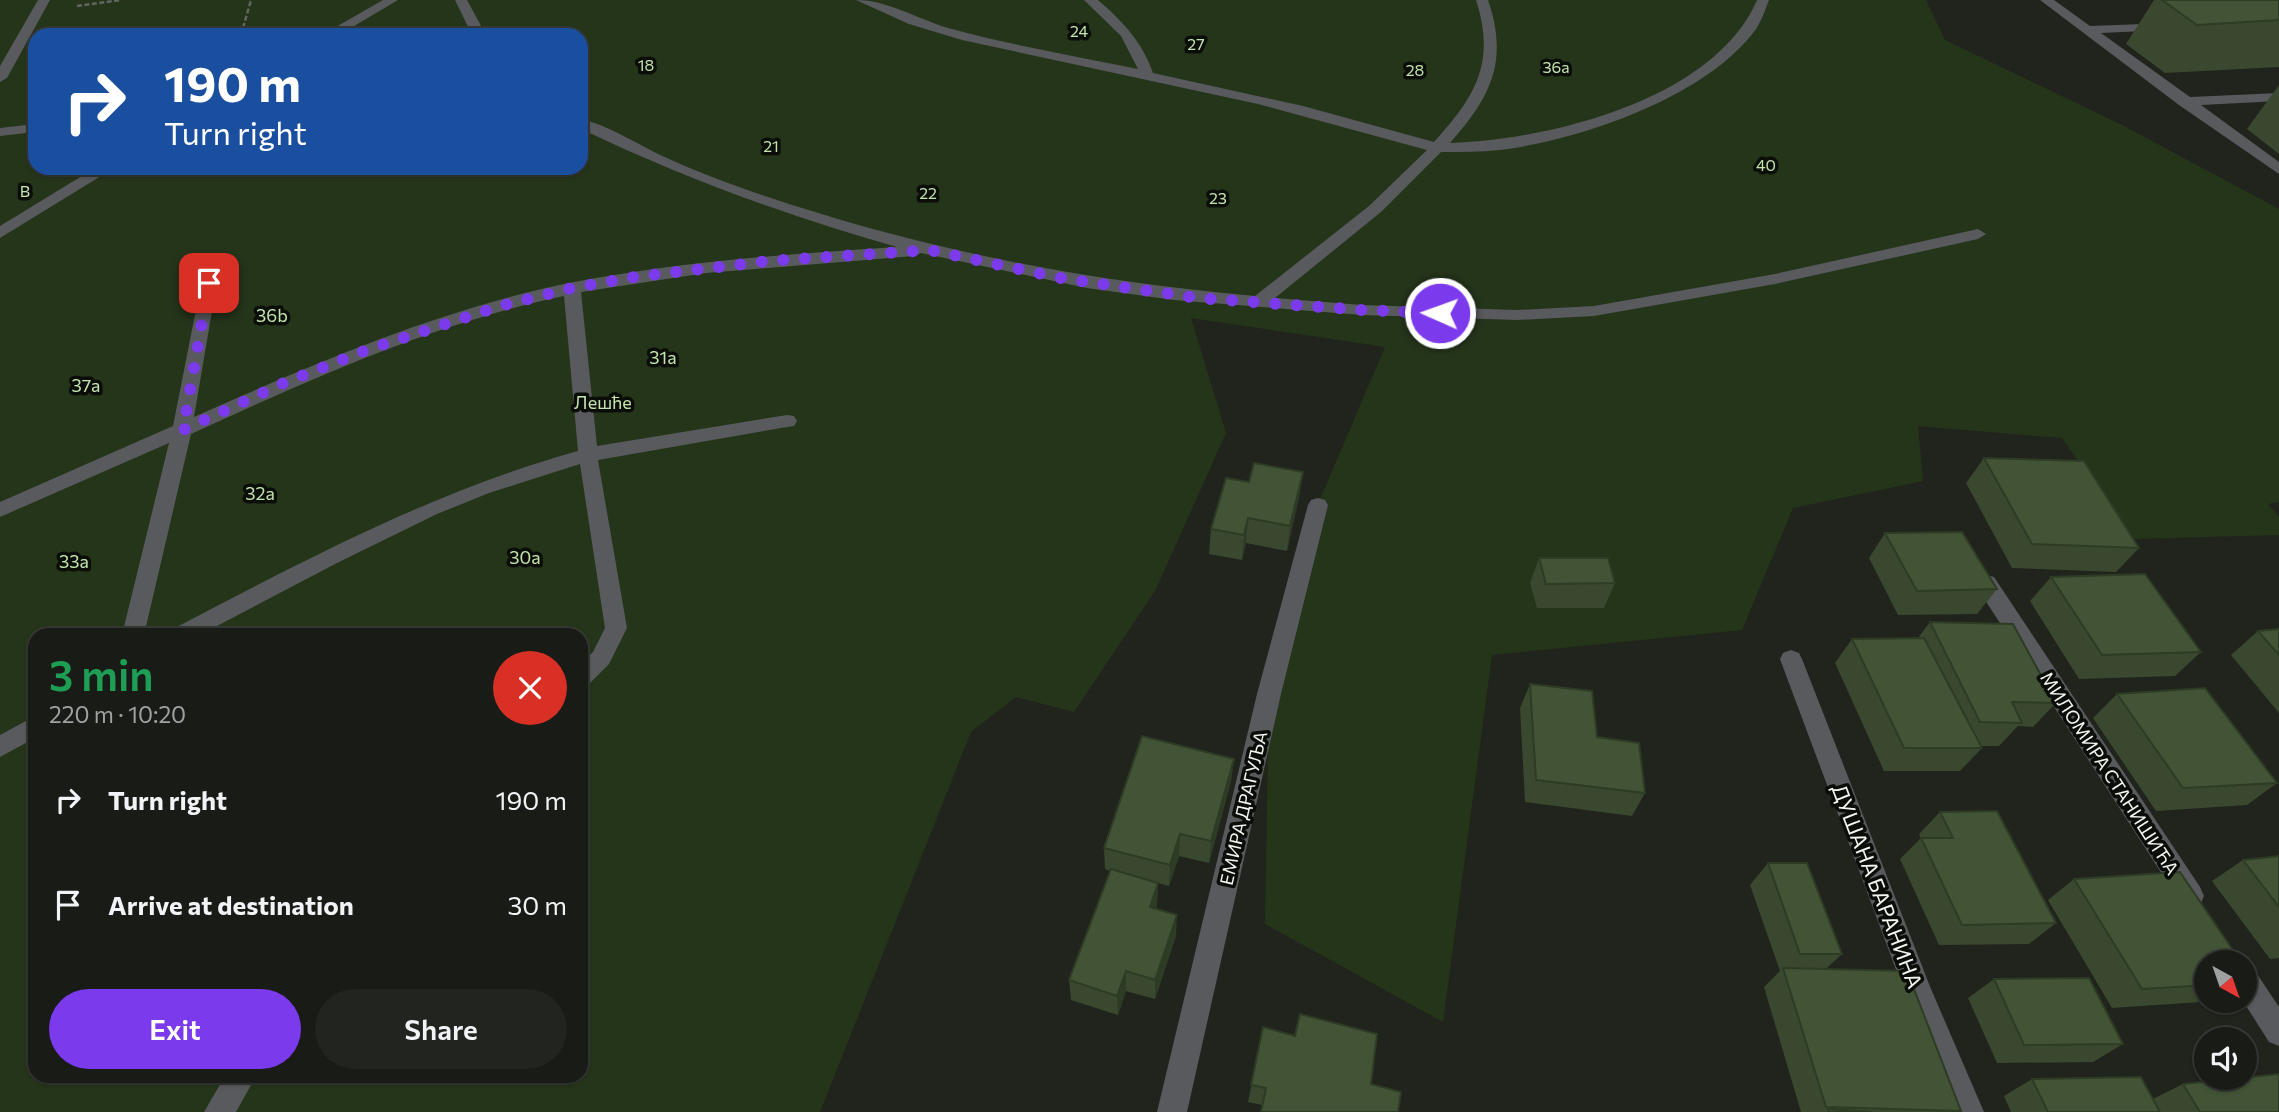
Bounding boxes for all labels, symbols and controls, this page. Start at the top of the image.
park label: 24 [1070,21,1088,40]
park label: 27 [1187,34,1205,53]
text: 190 m [164,52,301,112]
park label: 18 [638,55,654,74]
icon: right [49,56,140,147]
park label: 36a [1542,57,1570,76]
park label: 28 [1406,60,1424,79]
text: Turn right [164,112,307,152]
park label: 21 [763,136,779,155]
park label: 40 [1756,155,1776,174]
park label: B [20,181,30,200]
park label: 22 [919,183,937,202]
park label: 23 [1209,188,1227,207]
pin [179,253,239,313]
icon: arrive [190,264,228,302]
position arrow [1403,276,1477,350]
park label: 36b [256,304,288,326]
park label: 31a [649,346,677,368]
park label: 37a [72,374,100,396]
park label: Лешће [574,391,632,413]
park label: 32a [245,482,275,504]
park label: 30a [509,546,541,568]
park label: 33a [59,550,89,572]
text: 3 min [49,648,154,700]
button: close [493,651,567,725]
street label: МИЛОМИРА СТАНИШИЋА [2036,667,2184,879]
text: 220 m · 10:20 [49,700,186,728]
street label: ЕМИРА ДРАГУЉА [1215,729,1271,887]
street label: ДУШАНА БАРАНИНА [1828,780,1928,992]
icon: right [49,781,87,819]
text: Turn right [108,784,227,815]
text: 190 m [495,784,567,815]
icon: arrive [49,886,87,924]
text: Arrive at destination [108,889,354,920]
text: 30 m [508,889,567,920]
north arrow [2194,950,2258,1013]
map controls [2194,950,2257,1090]
button: Exit [49,989,301,1069]
button: Share [315,989,567,1069]
button: sound [2194,1027,2257,1090]

